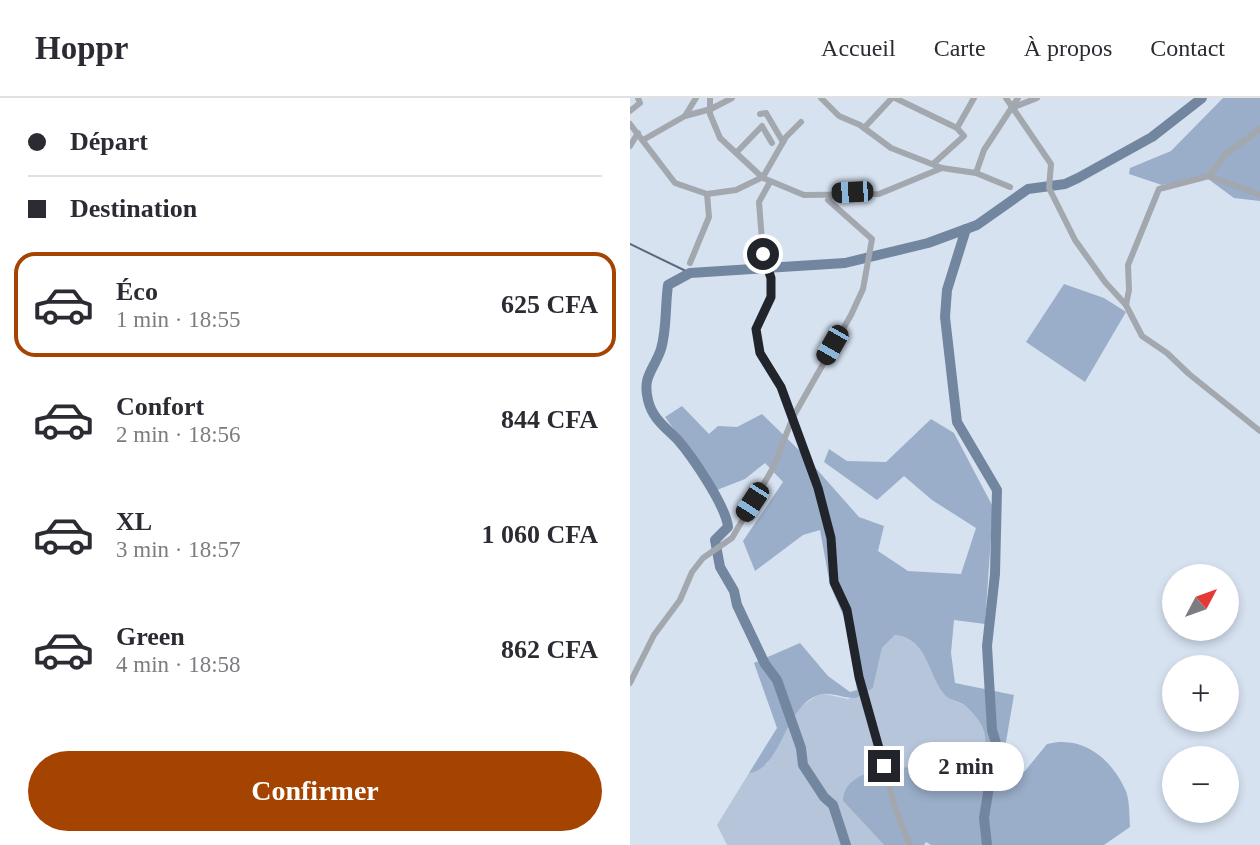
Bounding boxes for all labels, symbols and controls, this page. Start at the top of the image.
text: Hoppr [35,30,129,66]
text: Accueil [821,35,896,61]
text: Carte [934,35,986,61]
text: À propos [1024,35,1112,61]
text: Contact [1150,35,1225,61]
text: Départ [70,127,148,156]
car [831,180,874,204]
text: Destination [70,194,197,223]
route start [747,238,779,270]
icon: car [32,273,95,336]
text: Éco [116,277,158,306]
text: 625 CFA [501,290,598,319]
text: 1 min · 18:55 [116,307,241,332]
car [813,322,852,368]
icon: car [32,388,95,451]
text: Confort [116,392,204,421]
text: 844 CFA [501,405,598,434]
text: 2 min · 18:56 [116,422,241,447]
car [732,479,773,525]
icon: car [32,503,95,566]
text: XL [116,507,152,536]
text: 1 060 CFA [481,520,598,549]
text: 3 min · 18:57 [116,537,241,562]
north arrow [1162,564,1239,640]
map controls [1162,564,1239,823]
icon: car [32,618,95,681]
text: Green [116,622,185,651]
text: 862 CFA [501,635,598,664]
text: 4 min · 18:58 [116,652,241,677]
button: + [1162,655,1239,732]
callout: 2 min [908,742,1024,790]
button: − [1162,746,1239,823]
route end [868,750,900,782]
button: Confirmer [28,751,602,831]
text: 2 min [938,754,994,779]

